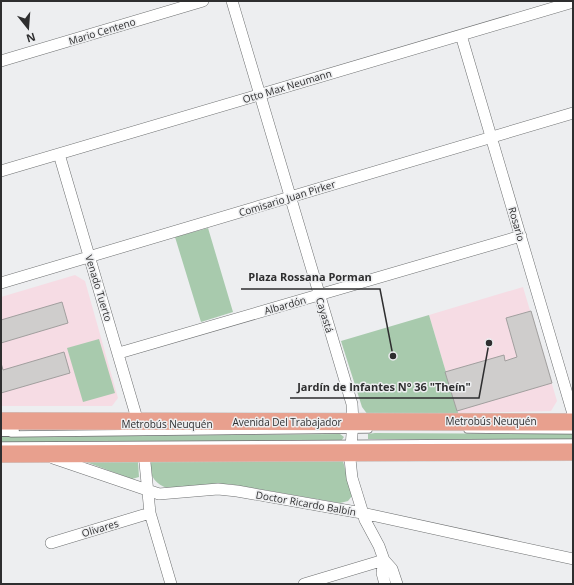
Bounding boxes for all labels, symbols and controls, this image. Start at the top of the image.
north arrow [8,8,48,48]
street label: Mario Centeno [67,14,137,48]
text: N [25,30,38,47]
street label: Otto Max Neumann [241,66,333,106]
street label: Comisario Juan Pirker [237,177,337,219]
street label: Rosario [505,205,529,243]
street label: Venado Tuerto [82,253,116,323]
callout: Plaza Rossana Porman [241,266,380,289]
text: Plaza Rossana Porman [248,269,372,284]
street label: Albardón [262,292,308,318]
street label: Cayastá [313,296,337,334]
callout: Jardín de Infantes N° 36 "Theín" [290,375,479,398]
text: Jardín de Infantes N° 36 "Theín" [296,379,471,394]
street label: Metrobús Neuquén [445,414,537,428]
street label: Avenida Del Trabajador [233,415,341,429]
street label: Metrobús Neuquén [121,417,213,431]
street label: Doctor Ricardo Balbín [255,487,357,519]
street label: Olivares [80,516,120,540]

